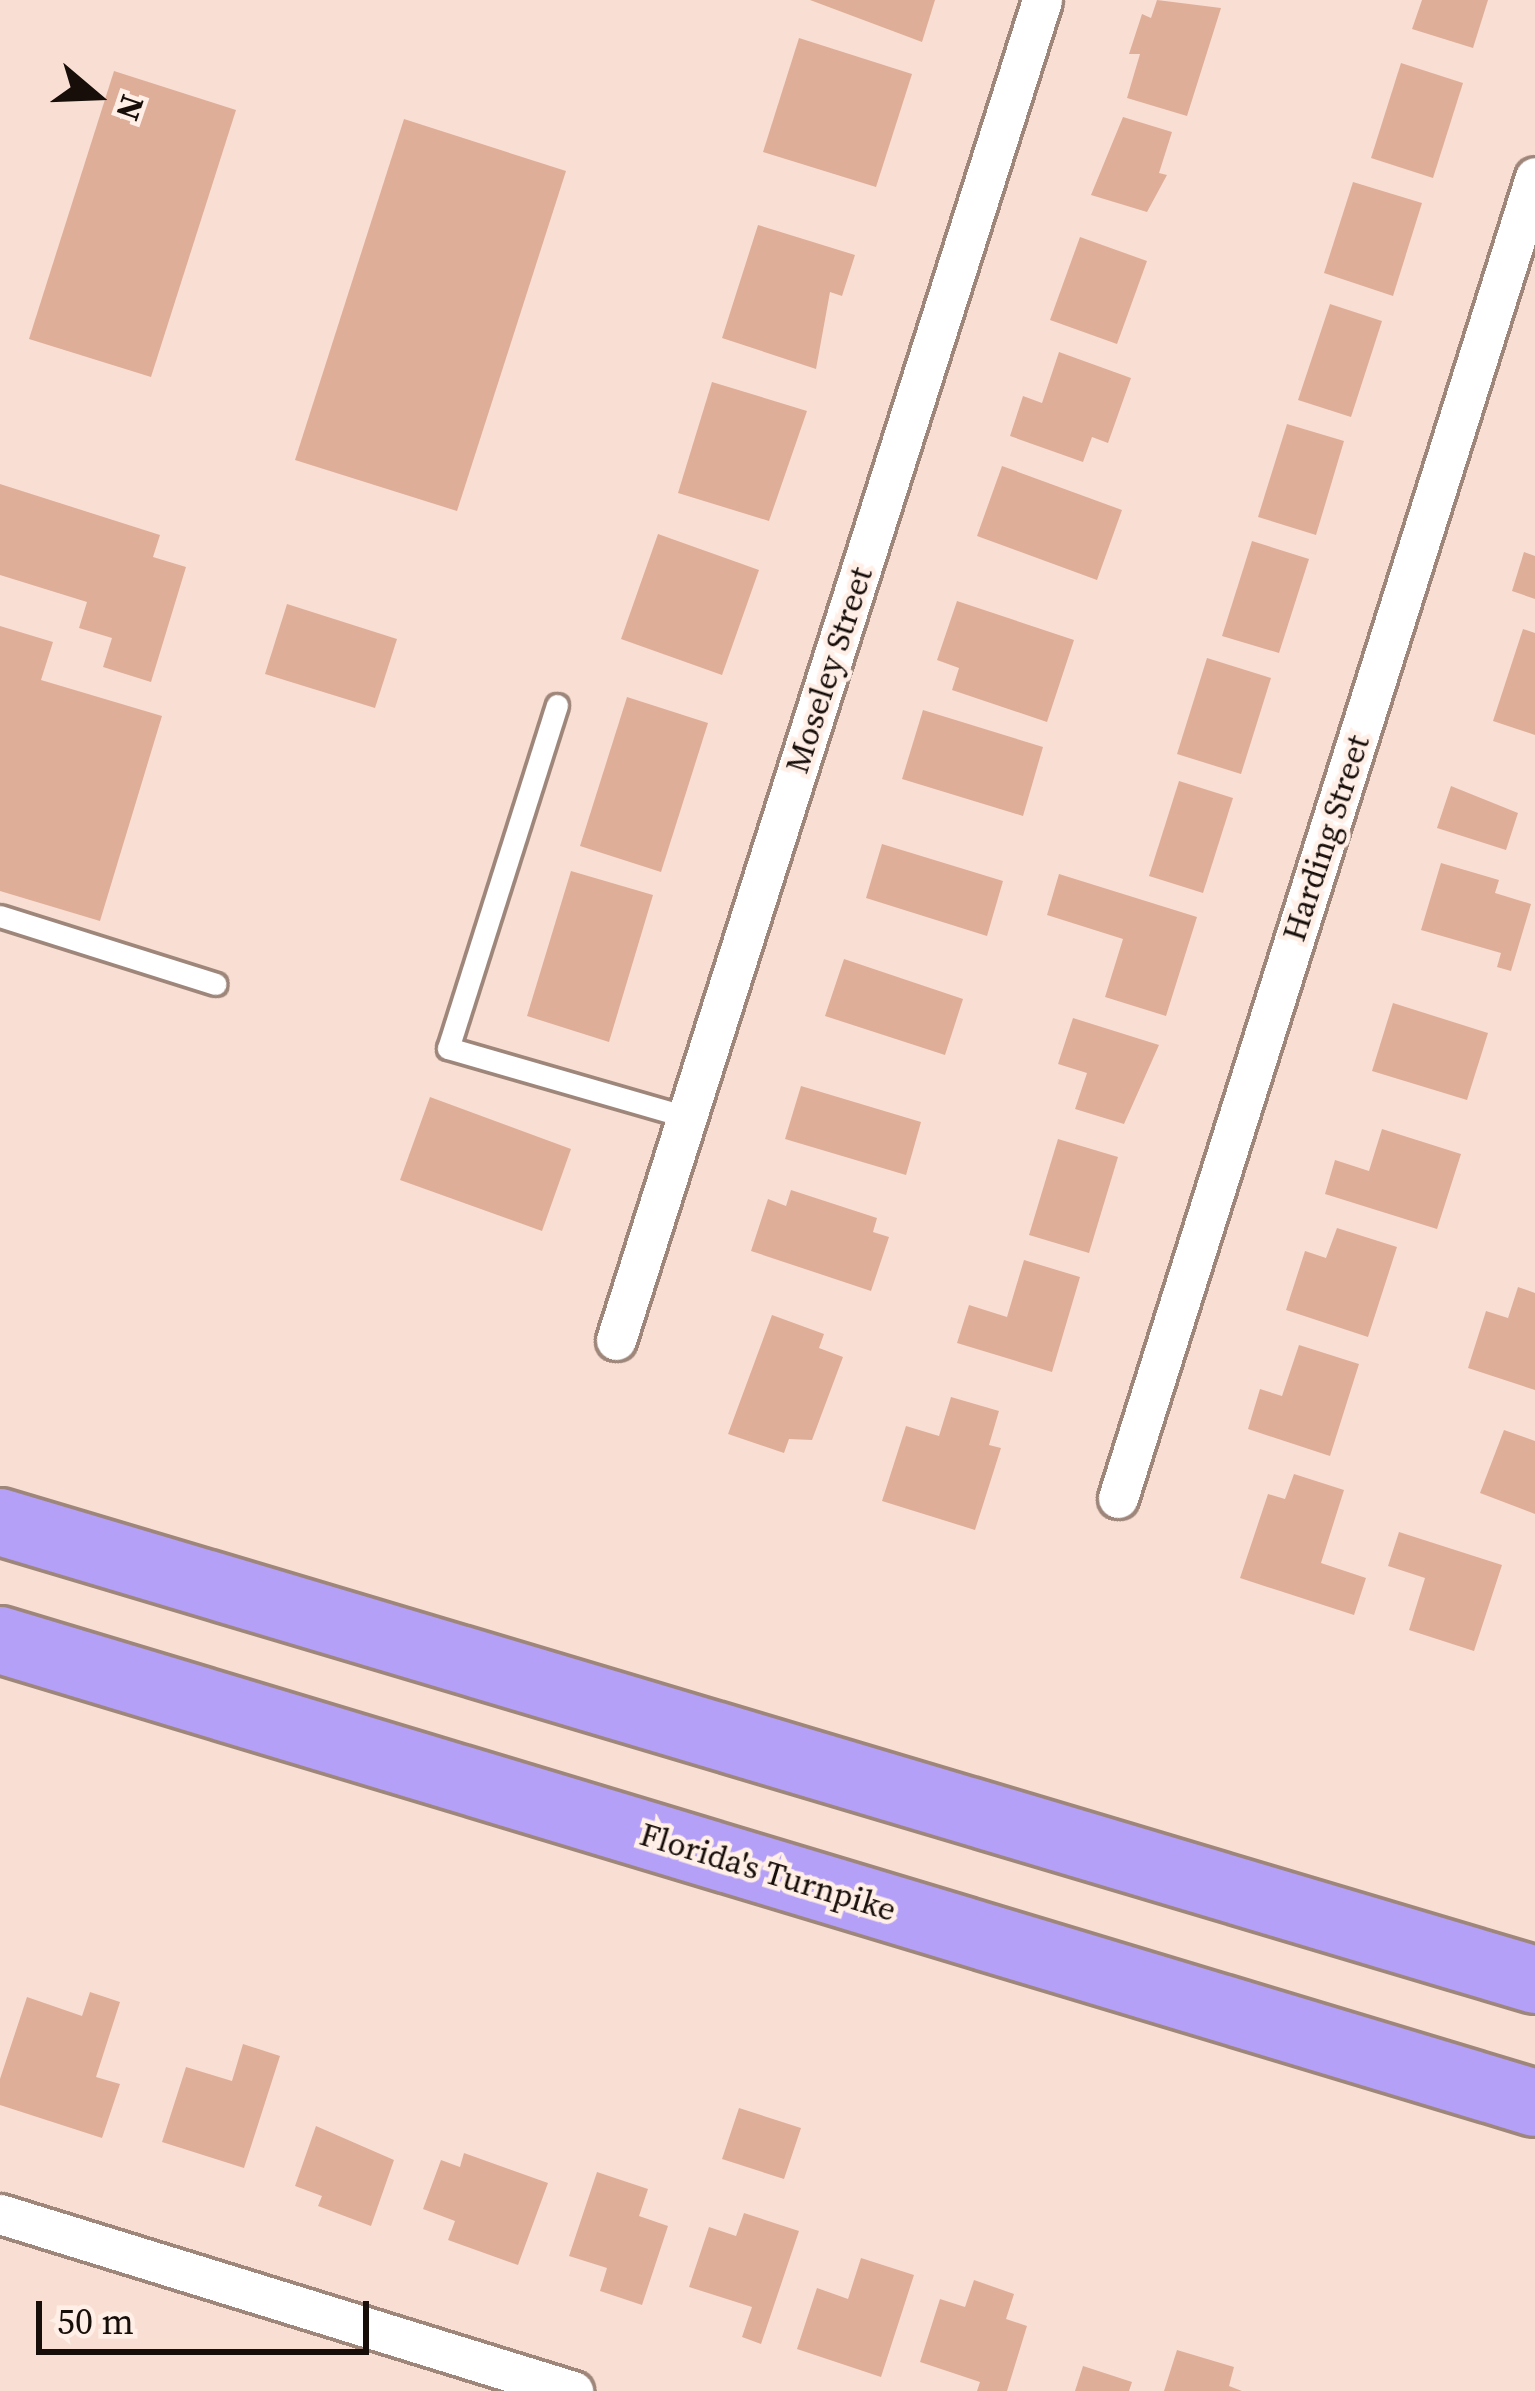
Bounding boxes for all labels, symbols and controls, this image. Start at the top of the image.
north arrow [36,36,156,156]
text: N [105,89,156,127]
street label: Moseley Street [777,562,881,778]
street label: Harding Street [1274,730,1378,946]
street label: Florida's Turnpike [635,1814,901,1930]
scale bar [42,2277,375,2351]
text: 50 m [57,2297,134,2346]

